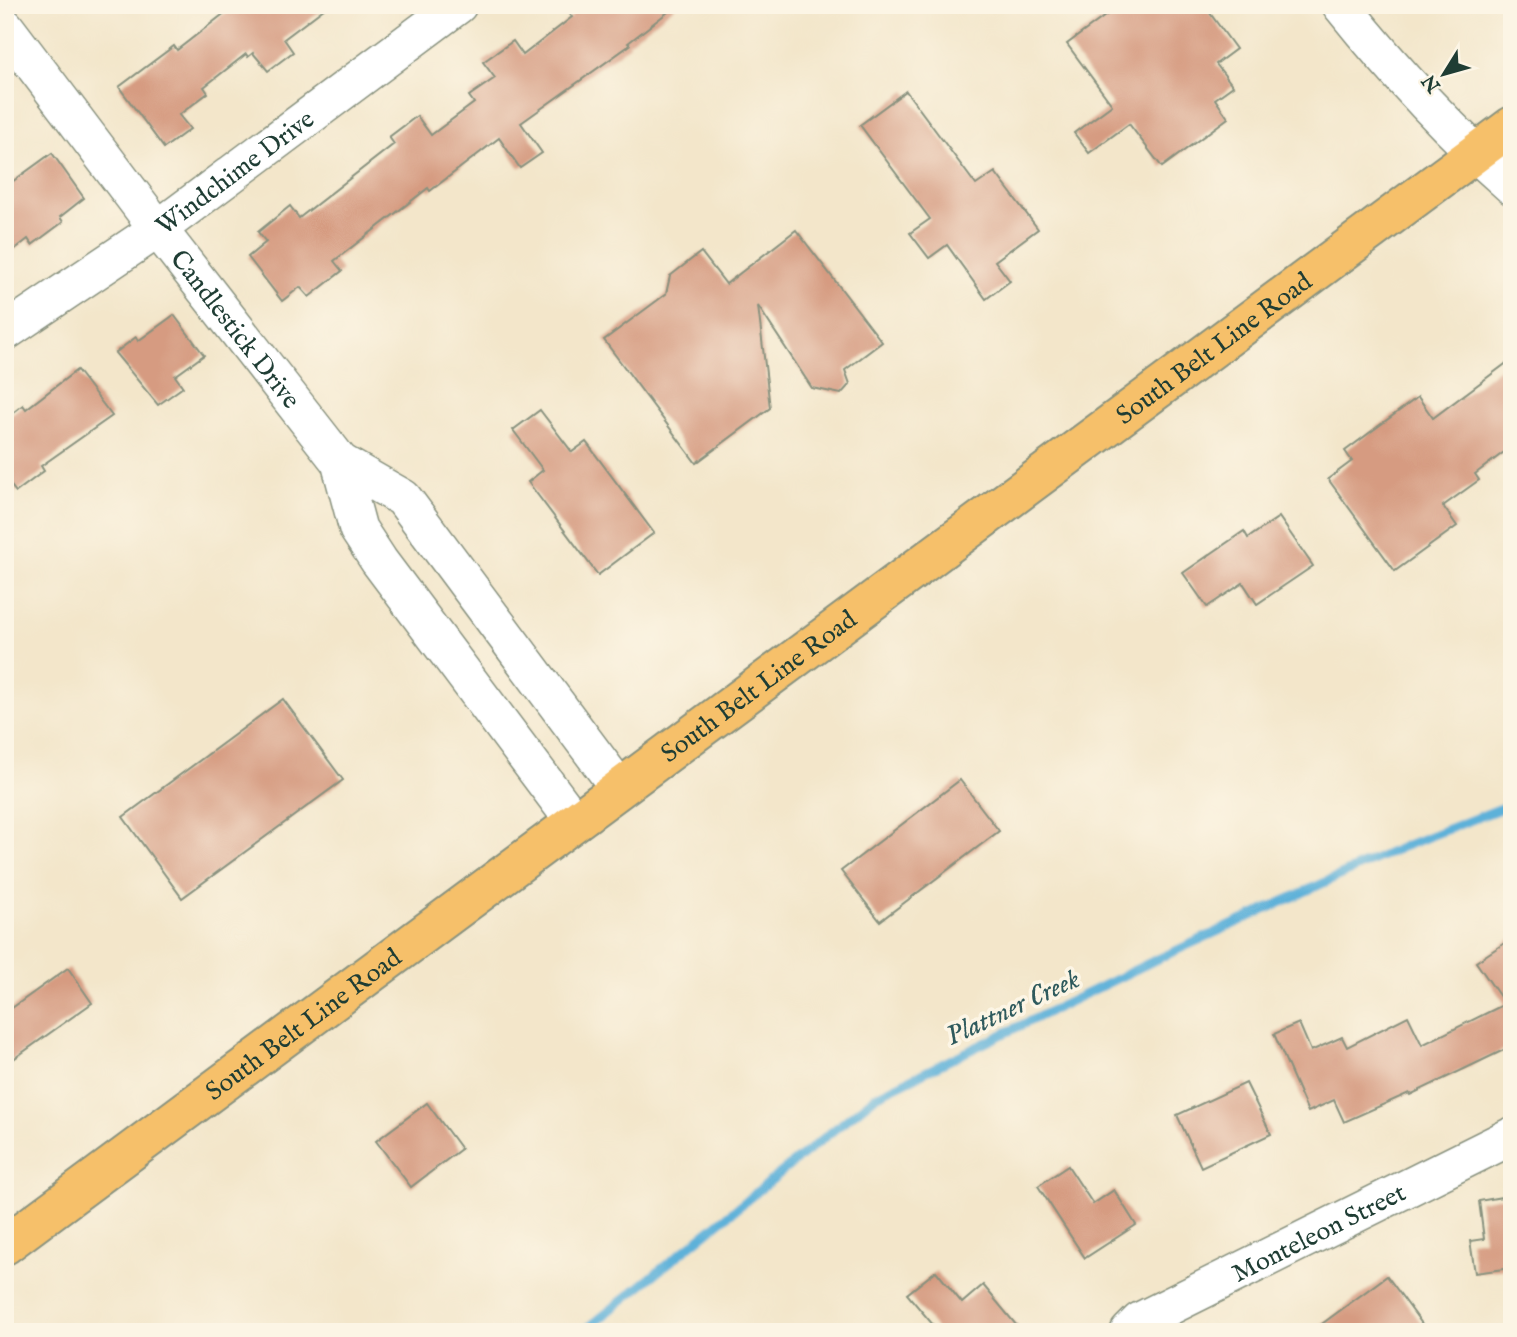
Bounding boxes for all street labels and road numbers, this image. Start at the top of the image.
street label: Windchime Drive [150,103,321,243]
street label: Candlestick Drive [162,244,307,416]
street label: South Belt Line Road [1110,265,1319,433]
street label: South Belt Line Road [654,603,864,771]
street label: South Belt Line Road [199,941,408,1109]
street label: Monteleon Street [1227,1176,1412,1291]

